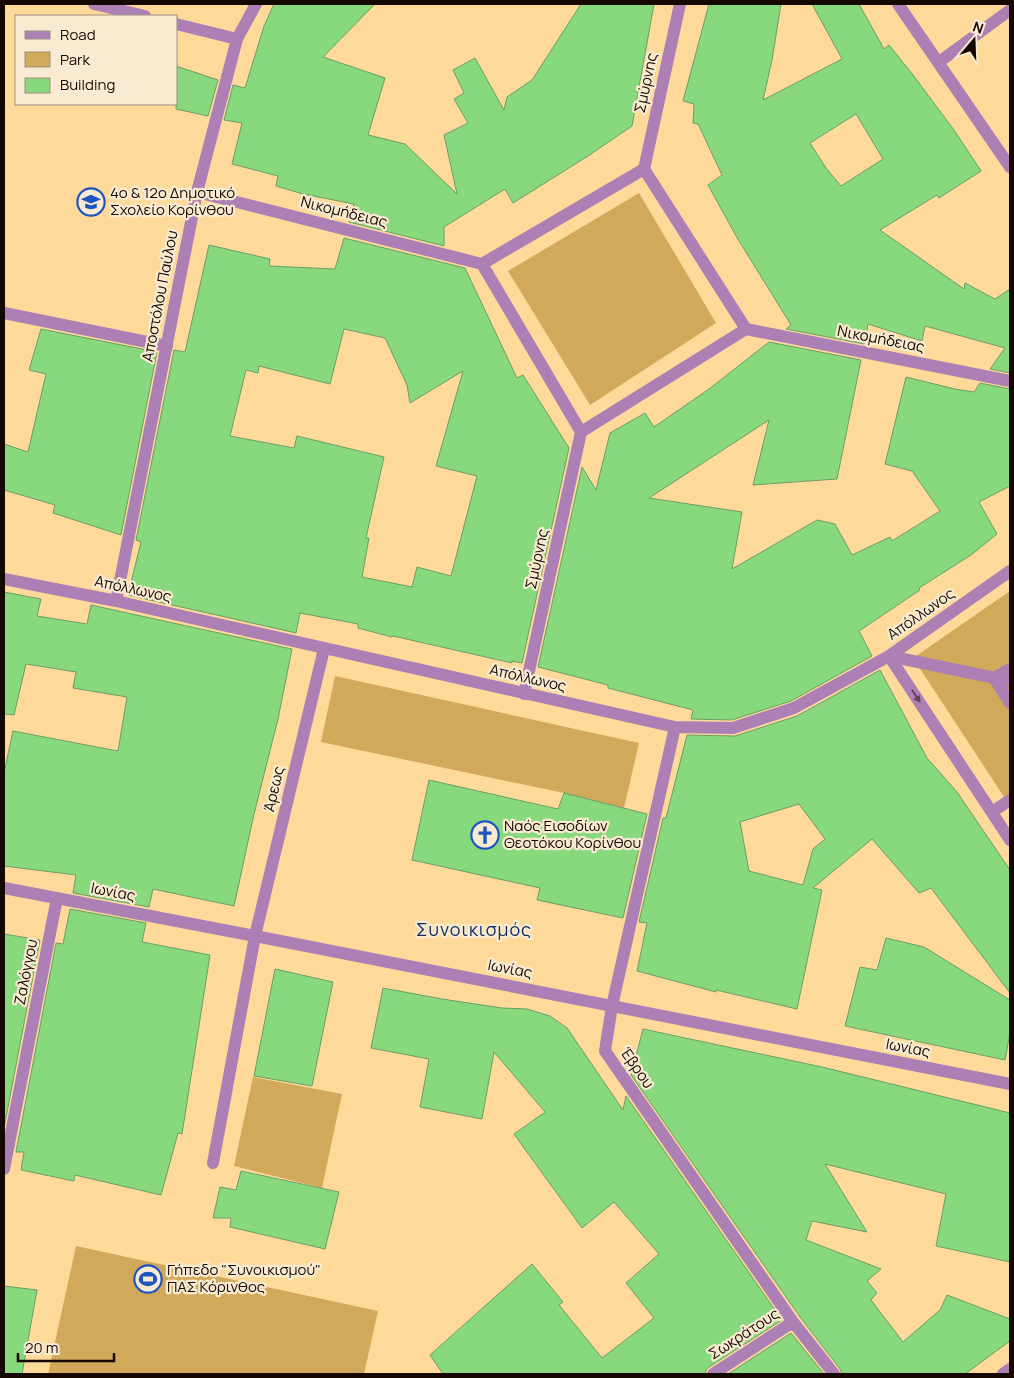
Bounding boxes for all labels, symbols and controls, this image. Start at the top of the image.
legend [15,15,178,105]
north arrow [949,15,999,65]
text: N [971,17,986,38]
text: Road [60,24,96,45]
text: Park [60,49,90,70]
street label: Σμύρνης [629,51,662,115]
text: Building [60,74,115,95]
place label: 4ο & 12ο Δημοτικό Σχολείο Κορίνθου [110,182,235,220]
school or university icon: 4ο & 12ο Δημοτικό Σχολείο Κορίνθου [76,187,106,217]
street label: Νικομήδειας [299,191,390,232]
street label: Αποστόλου Παύλου [136,228,183,363]
street label: Νικομήδειας [836,320,927,357]
street label: Σμύρνης [520,527,553,591]
street label: Απόλλωνος [93,570,174,607]
street label: Απόλλωνος [883,583,959,645]
street label: Απόλλωνος [488,658,569,697]
one-way arrow [911,690,921,703]
street label: Άρεως [258,764,289,814]
place label: Ναός Εισοδίων Θεοτόκου Κορίνθου [504,815,641,853]
church icon: Ναός Εισοδίων Θεοτόκου Κορίνθου [470,820,500,850]
street label: Ιωνίας [89,877,137,906]
district label: Συνοικισμός [416,917,532,941]
street label: Ζαλόγγου [9,937,42,1007]
street label: Ιωνίας [486,954,534,983]
street label: Ιωνίας [884,1033,932,1062]
street label: Έβρου [616,1043,659,1092]
place label: Γήπεδο "Συνοικισμού" ΠΑΣ Κόρινθος [167,1259,321,1297]
sports icon: Γήπεδο "Συνοικισμού" ΠΑΣ Κόρινθος [133,1264,163,1294]
street label: Σωκράτους [704,1303,783,1364]
scale bar [18,1330,114,1362]
text: 20 m [25,1337,58,1358]

